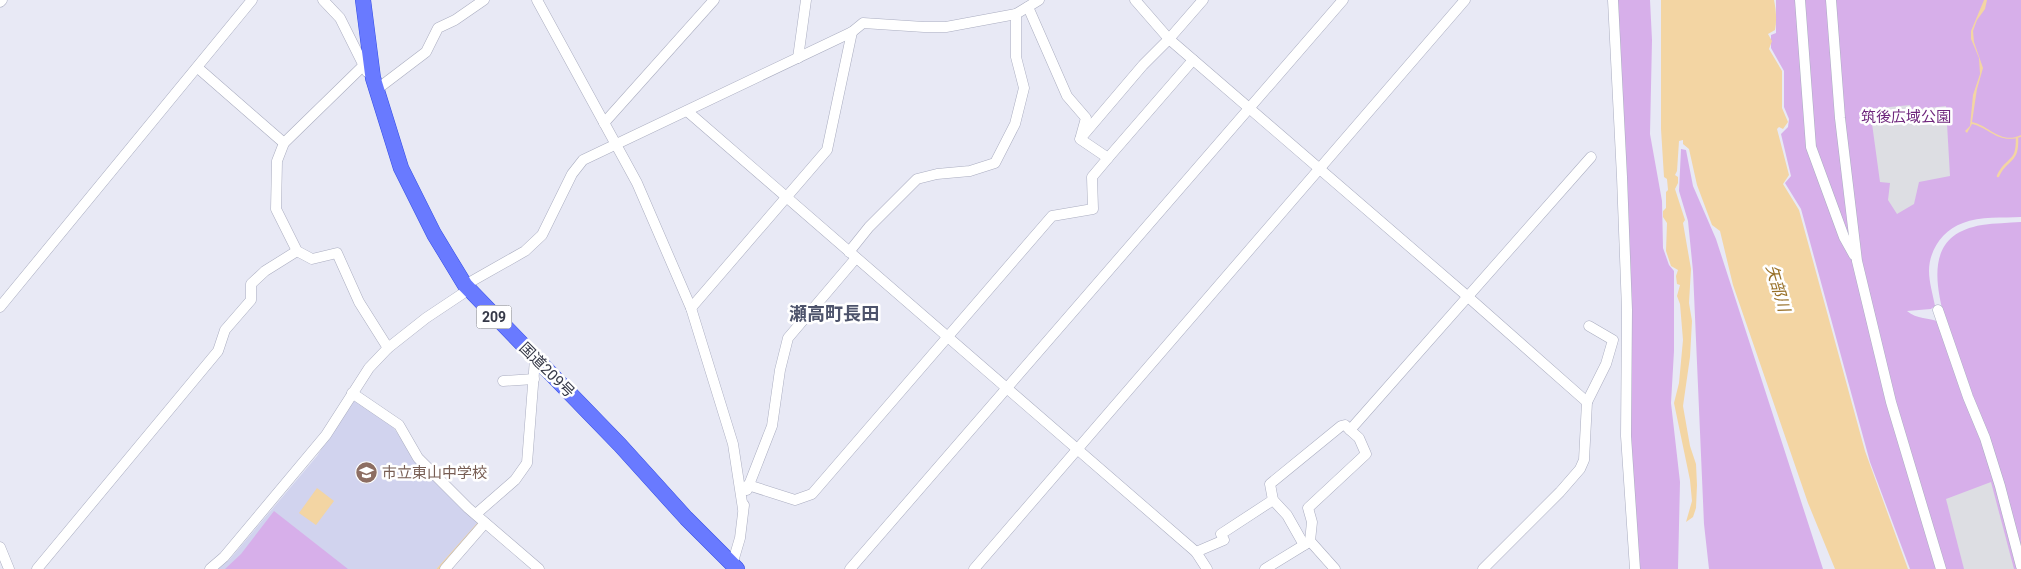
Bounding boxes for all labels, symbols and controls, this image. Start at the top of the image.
park label: 筑後広域公園 [1861,108,1951,126]
water label: 矢部川 [1762,262,1794,316]
district label: 瀬高町長田 [789,303,879,324]
road number: 209 [476,306,512,328]
street label: 国道209号 [516,339,578,401]
school or university icon: 市立東山中学校 [354,461,378,485]
place label: 市立東山中学校 [382,464,487,482]

